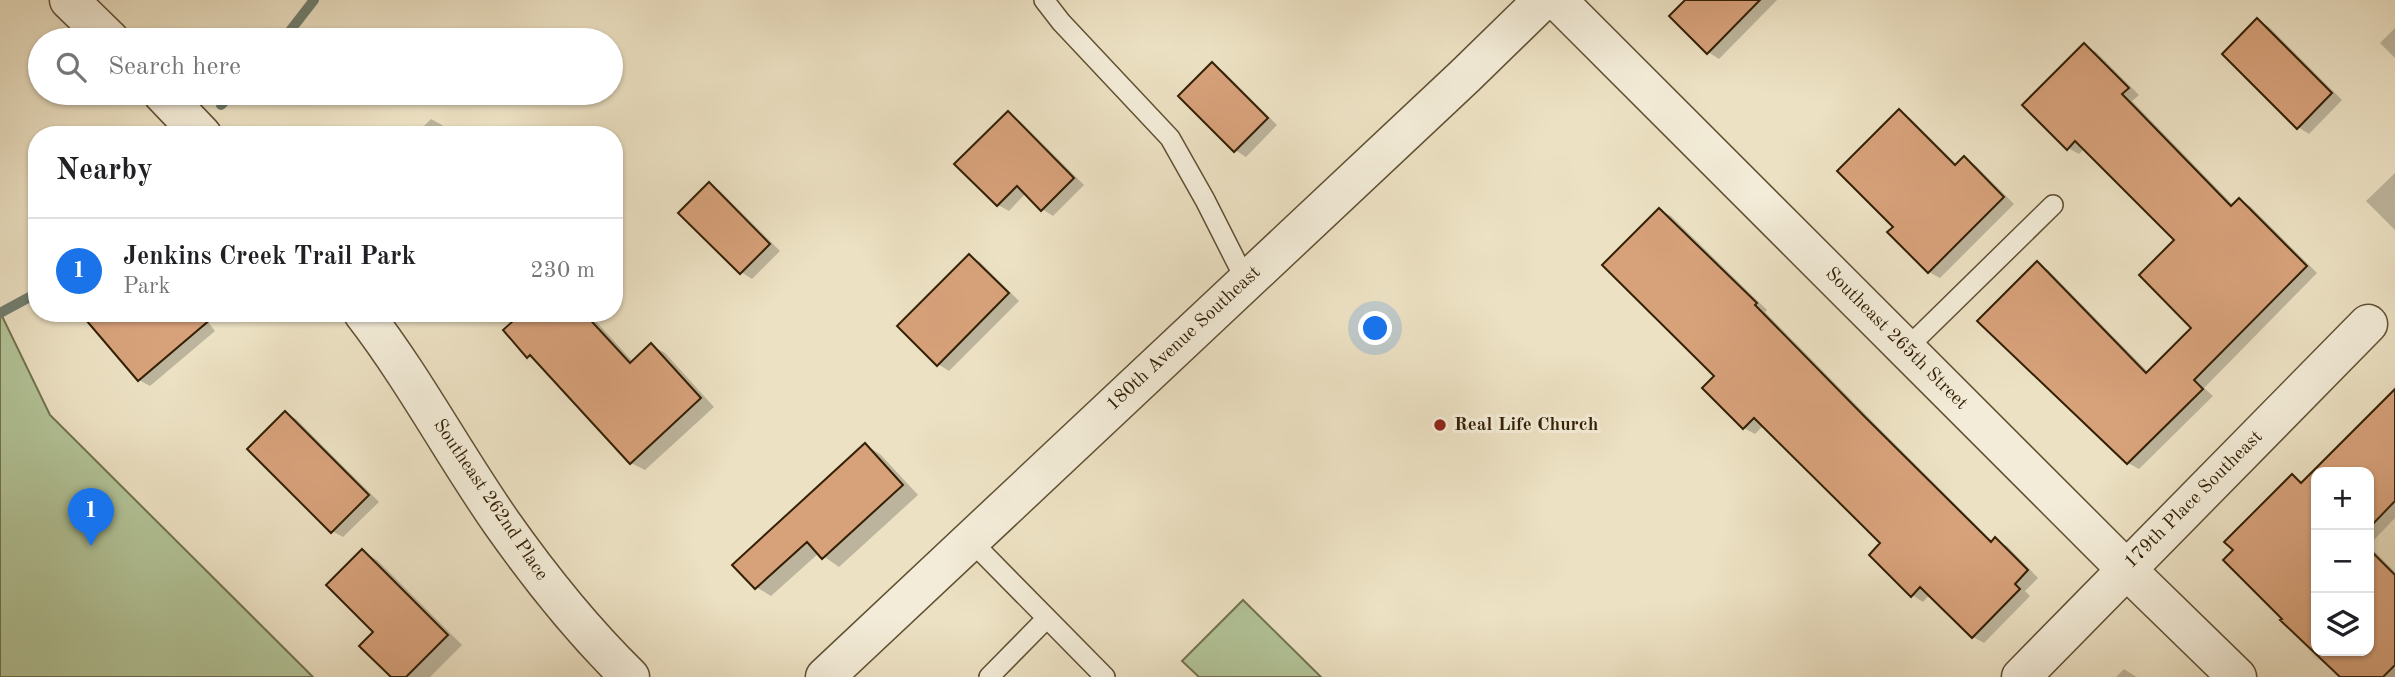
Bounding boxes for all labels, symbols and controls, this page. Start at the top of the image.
search box [28,28,623,105]
icon: search [52,48,90,86]
text: Search here [108,54,241,80]
text: Nearby [56,156,153,186]
text: Jenkins Creek Trail Park [123,244,416,270]
text: 1 [72,259,86,282]
text: 230 m [530,259,595,282]
street label: 180th Avenue Southeast [1104,263,1264,415]
street label: Southeast 265th Street [1821,264,1971,414]
text: Park [123,275,170,298]
your location [1358,311,1392,345]
street label: Southeast 262nd Place [429,416,551,584]
place label: Real Life Church [1454,416,1599,435]
marker: Real Life Church [1432,417,1448,433]
street label: 179th Place Southeast [2121,427,2267,573]
map controls [2311,467,2374,656]
button: + [2311,467,2374,530]
pin: 1 [68,488,114,546]
button: − [2311,530,2374,593]
button: layers [2311,593,2374,656]

